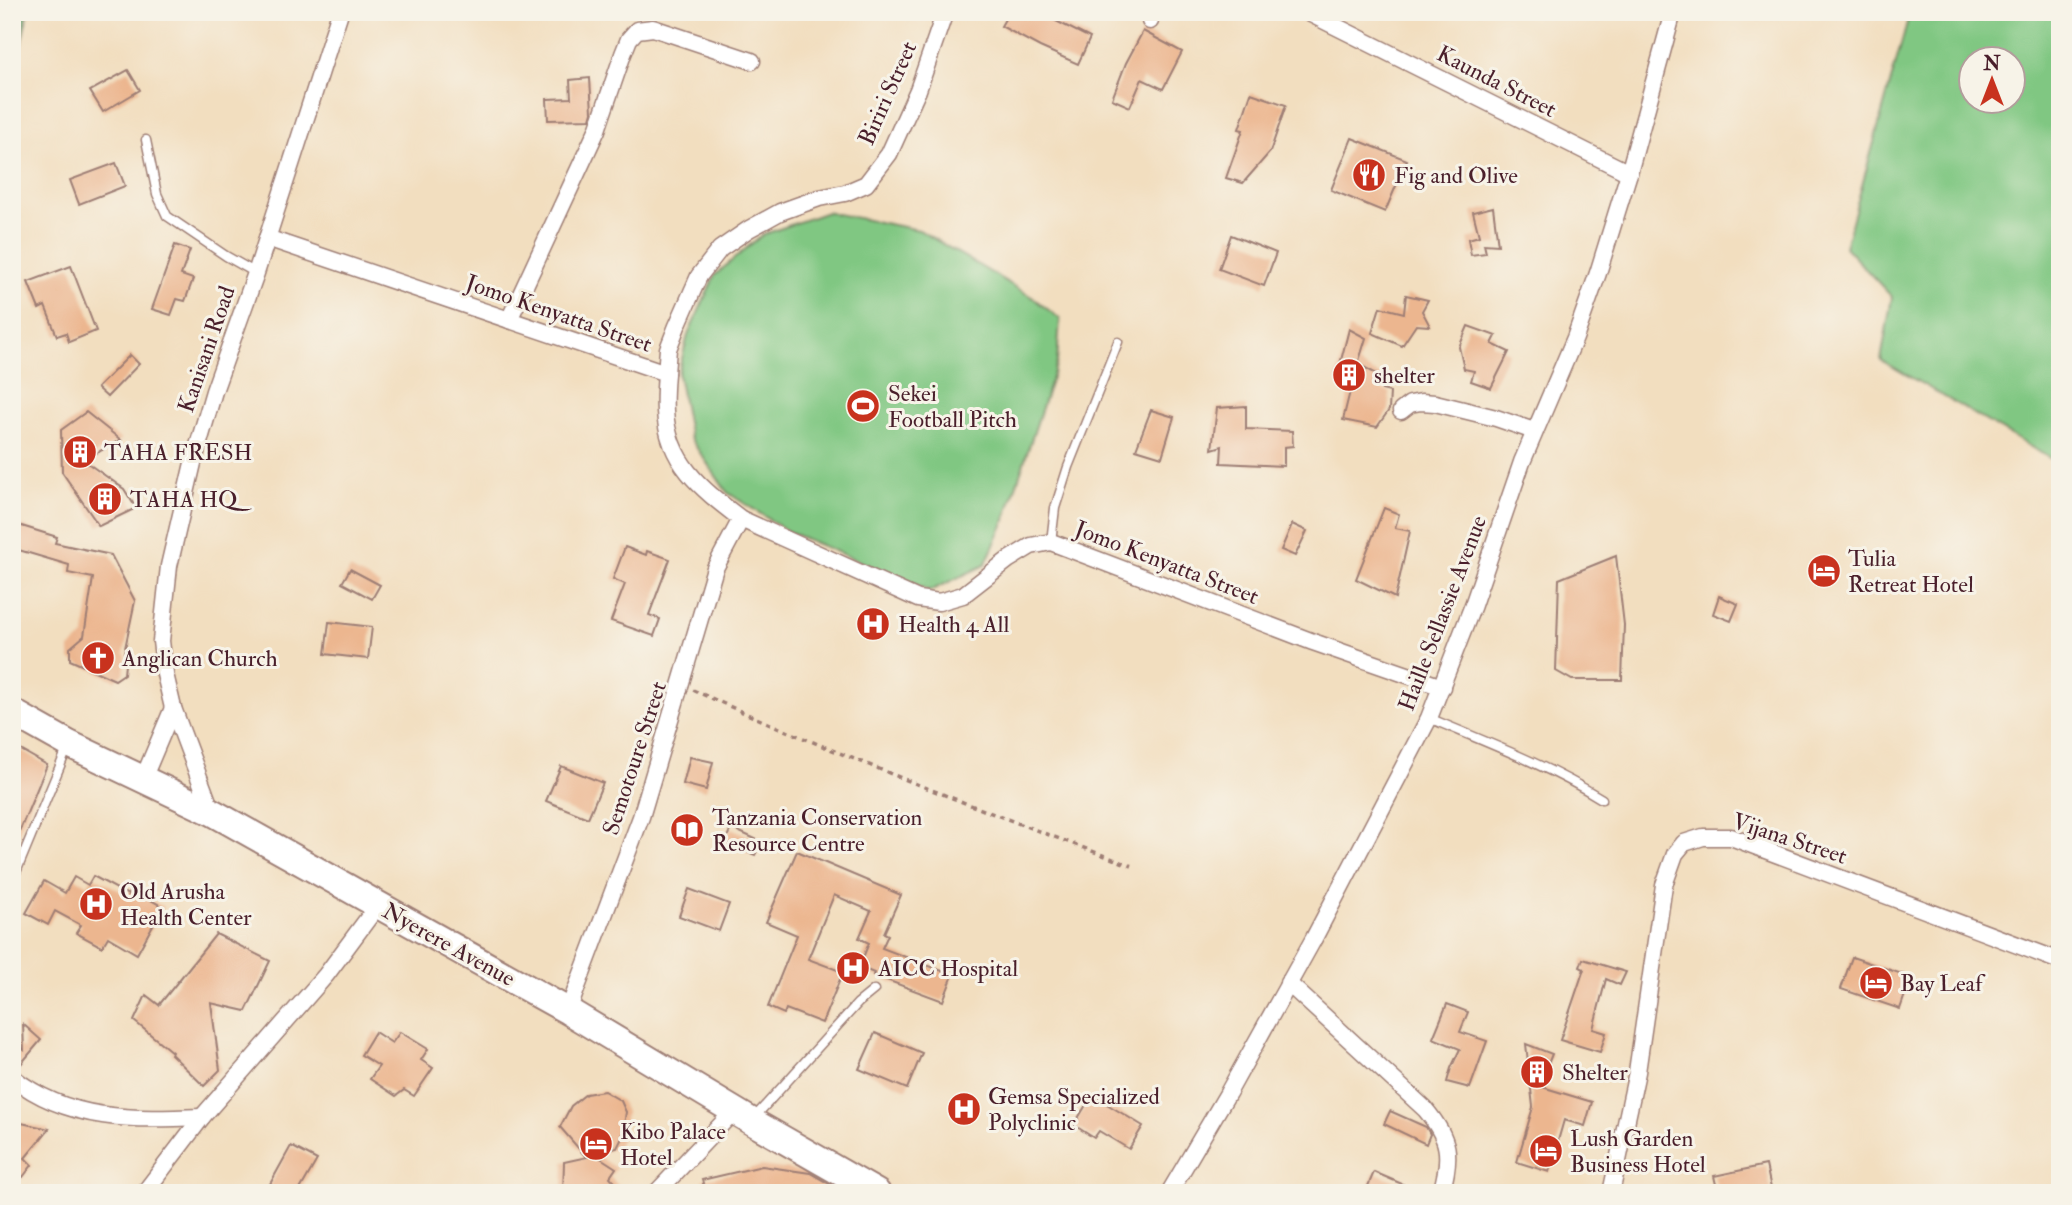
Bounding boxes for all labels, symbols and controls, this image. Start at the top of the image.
street label: Biriri Street [852,37,923,150]
street label: Kaunda Street [1432,39,1561,124]
north arrow [1956,46,2026,116]
text: N [1982,52,2001,76]
restaurant icon: Fig and Olive [1350,156,1388,194]
place label: Fig and Olive [1394,161,1518,190]
street label: Jomo Kenyatta Street [461,268,656,359]
street label: Kanisani Road [171,282,242,416]
building icon: shelter [1330,356,1368,394]
place label: shelter [1374,361,1435,390]
place label: Sekei Football Pitch [888,379,1017,434]
sports icon: Sekei Football Pitch [844,387,882,425]
building icon: TAHA FRESH [61,433,99,471]
place label: TAHA FRESH [104,438,252,467]
building icon: TAHA HQ [86,480,124,518]
place label: TAHA HQ [130,485,252,514]
street label: Haille Sellassie Avenue [1392,511,1493,715]
street label: Jomo Kenyatta Street [1070,514,1263,611]
place label: Tulia Retreat Hotel [1848,544,1974,599]
hotel icon: Tulia Retreat Hotel [1805,552,1843,590]
hospital icon: Health 4 All [854,605,892,643]
place label: Health 4 All [898,610,1010,639]
church icon: Anglican Church [79,639,117,677]
place label: Anglican Church [121,644,278,673]
street label: Semotoure Street [596,678,673,839]
place label: Tanzania Conservation Resource Centre [712,803,923,858]
street label: Vijana Street [1729,806,1851,871]
library icon: Tanzania Conservation Resource Centre [668,811,706,849]
place label: Old Arusha Health Center [120,877,252,932]
hospital icon: Old Arusha Health Center [77,885,115,923]
street label: Nyerere Avenue [377,896,521,993]
hospital icon: AICC Hospital [834,949,872,987]
place label: AICC Hospital [877,954,1018,984]
hotel icon: Bay Leaf [1857,964,1895,1002]
place label: Bay Leaf [1900,969,1986,998]
building icon: Shelter [1518,1053,1556,1091]
place label: Shelter [1562,1058,1628,1087]
place label: Gemsa Specialized Polyclinic [988,1082,1160,1137]
hospital icon: Gemsa Specialized Polyclinic [945,1090,983,1128]
place label: Kibo Palace Hotel [620,1117,726,1172]
place label: Lush Garden Business Hotel [1570,1124,1706,1179]
hotel icon: Kibo Palace Hotel [577,1125,615,1163]
hotel icon: Lush Garden Business Hotel [1527,1132,1565,1170]

